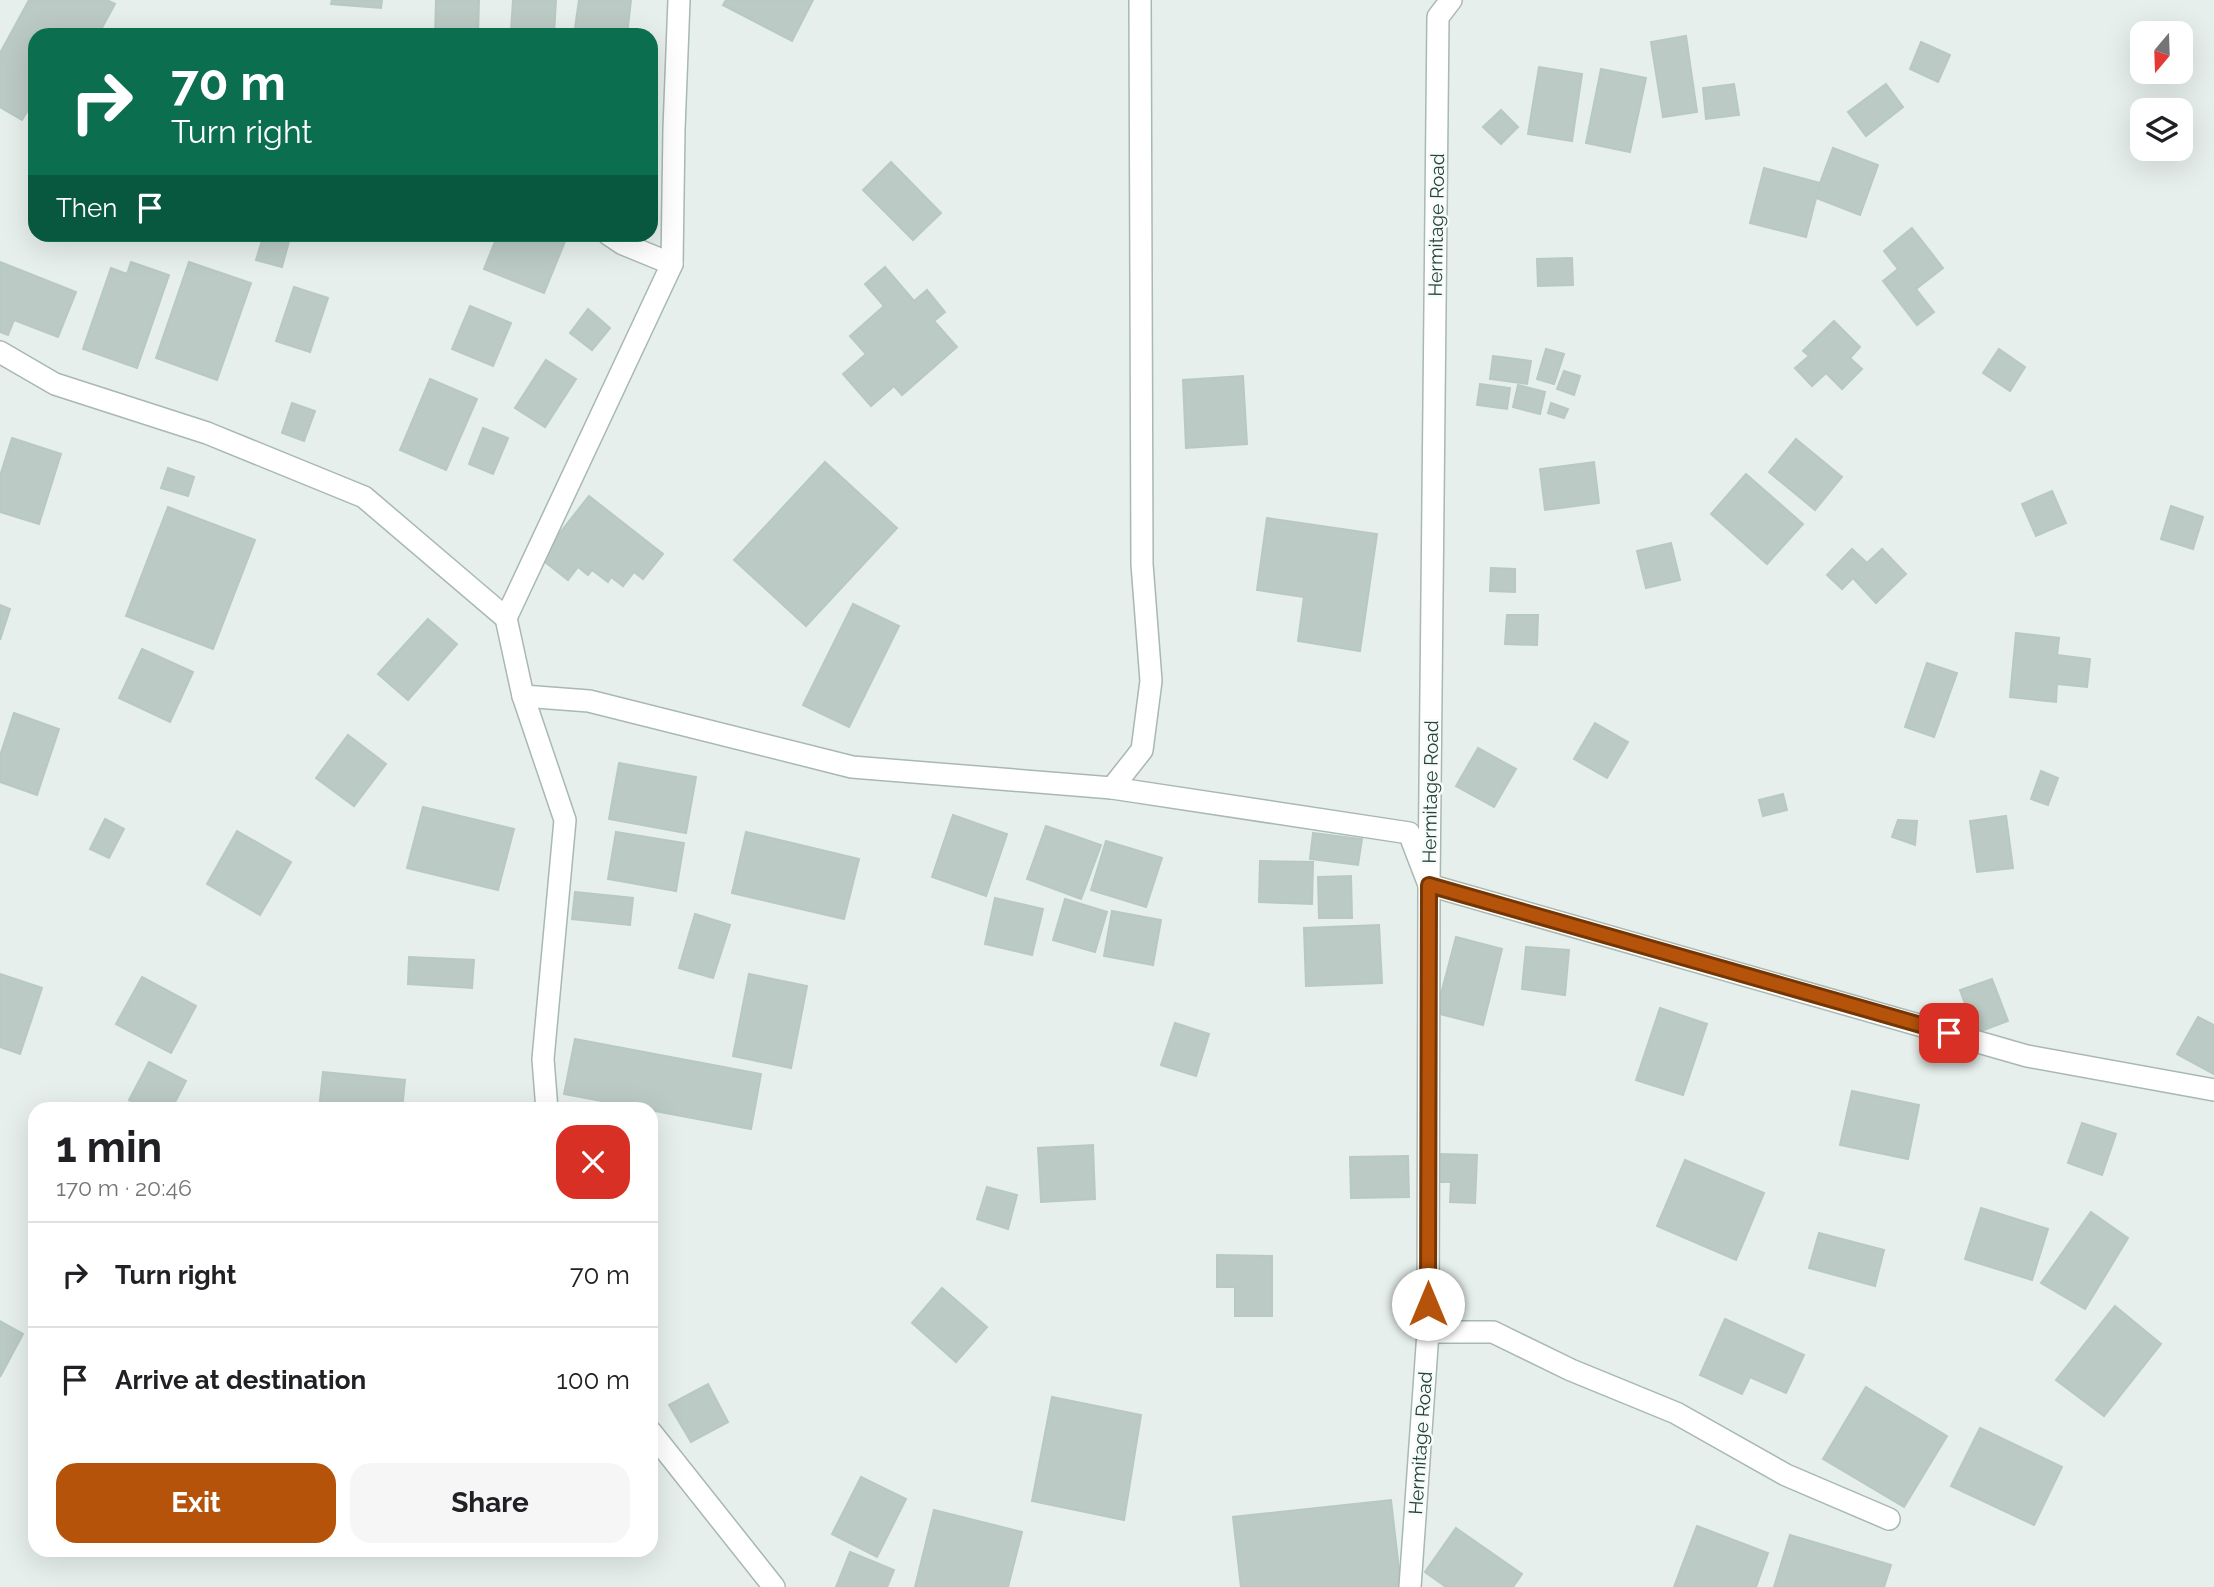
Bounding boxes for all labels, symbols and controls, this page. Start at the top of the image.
north arrow [2130,21,2193,84]
map controls [2130,21,2193,161]
text: 70 m [171,54,286,111]
icon: right [56,56,147,147]
button: layers [2130,98,2193,161]
text: Turn right [171,113,312,150]
street label: Hermitage Road [1424,153,1448,297]
icon: arrive [131,189,169,227]
text: Then [56,193,117,223]
street label: Hermitage Road [1418,720,1442,864]
pin [1919,1003,1979,1063]
icon: arrive [1930,1014,1968,1052]
text: 1 min [56,1123,162,1172]
button: close [556,1125,630,1199]
text: 170 m · 20:46 [56,1174,192,1201]
icon: right [56,1256,94,1294]
text: Turn right [115,1260,236,1290]
text: 70 m [570,1260,630,1290]
position arrow [1391,1267,1465,1341]
icon: arrive [56,1361,94,1399]
text: Arrive at destination [115,1365,366,1395]
text: 100 m [557,1365,630,1395]
street label: Hermitage Road [1404,1371,1436,1515]
button: Exit [56,1463,336,1543]
button: Share [350,1463,630,1543]

